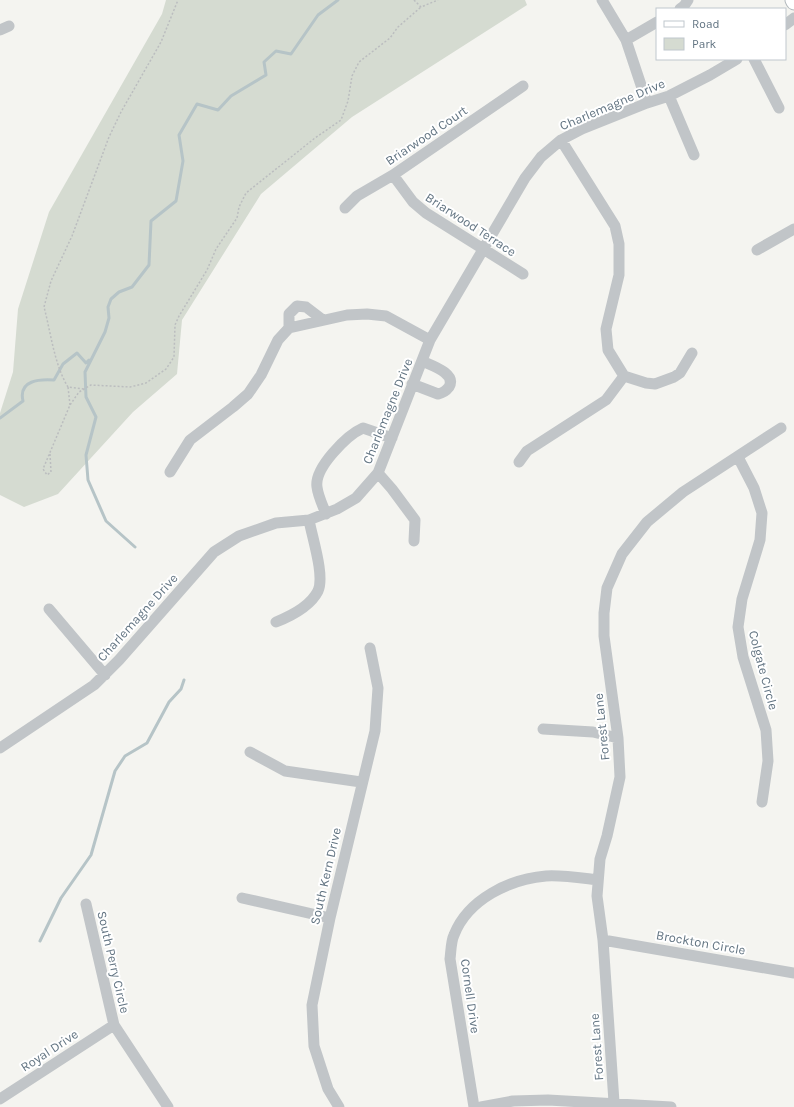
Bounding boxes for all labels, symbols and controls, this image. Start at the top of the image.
legend [656,8,786,60]
text: Road [692,17,720,31]
text: Park [692,37,717,51]
street label: Charlemagne Drive [557,75,667,133]
street label: Briarwood Court [383,102,470,168]
street label: Briarwood Terrace [423,190,519,259]
street label: Charlemagne Drive [359,356,416,466]
street label: Charlemagne Drive [94,570,181,664]
street label: Colgate Circle [746,629,781,712]
street label: Forest Lane [590,692,612,761]
street label: South Kern Drive [307,826,344,926]
street label: South Perry Circle [94,909,133,1015]
street label: Brockton Circle [655,927,747,958]
street label: Cornell Drive [458,958,483,1035]
street label: Forest Lane [587,1012,606,1081]
street label: Royal Drive [18,1026,81,1075]

